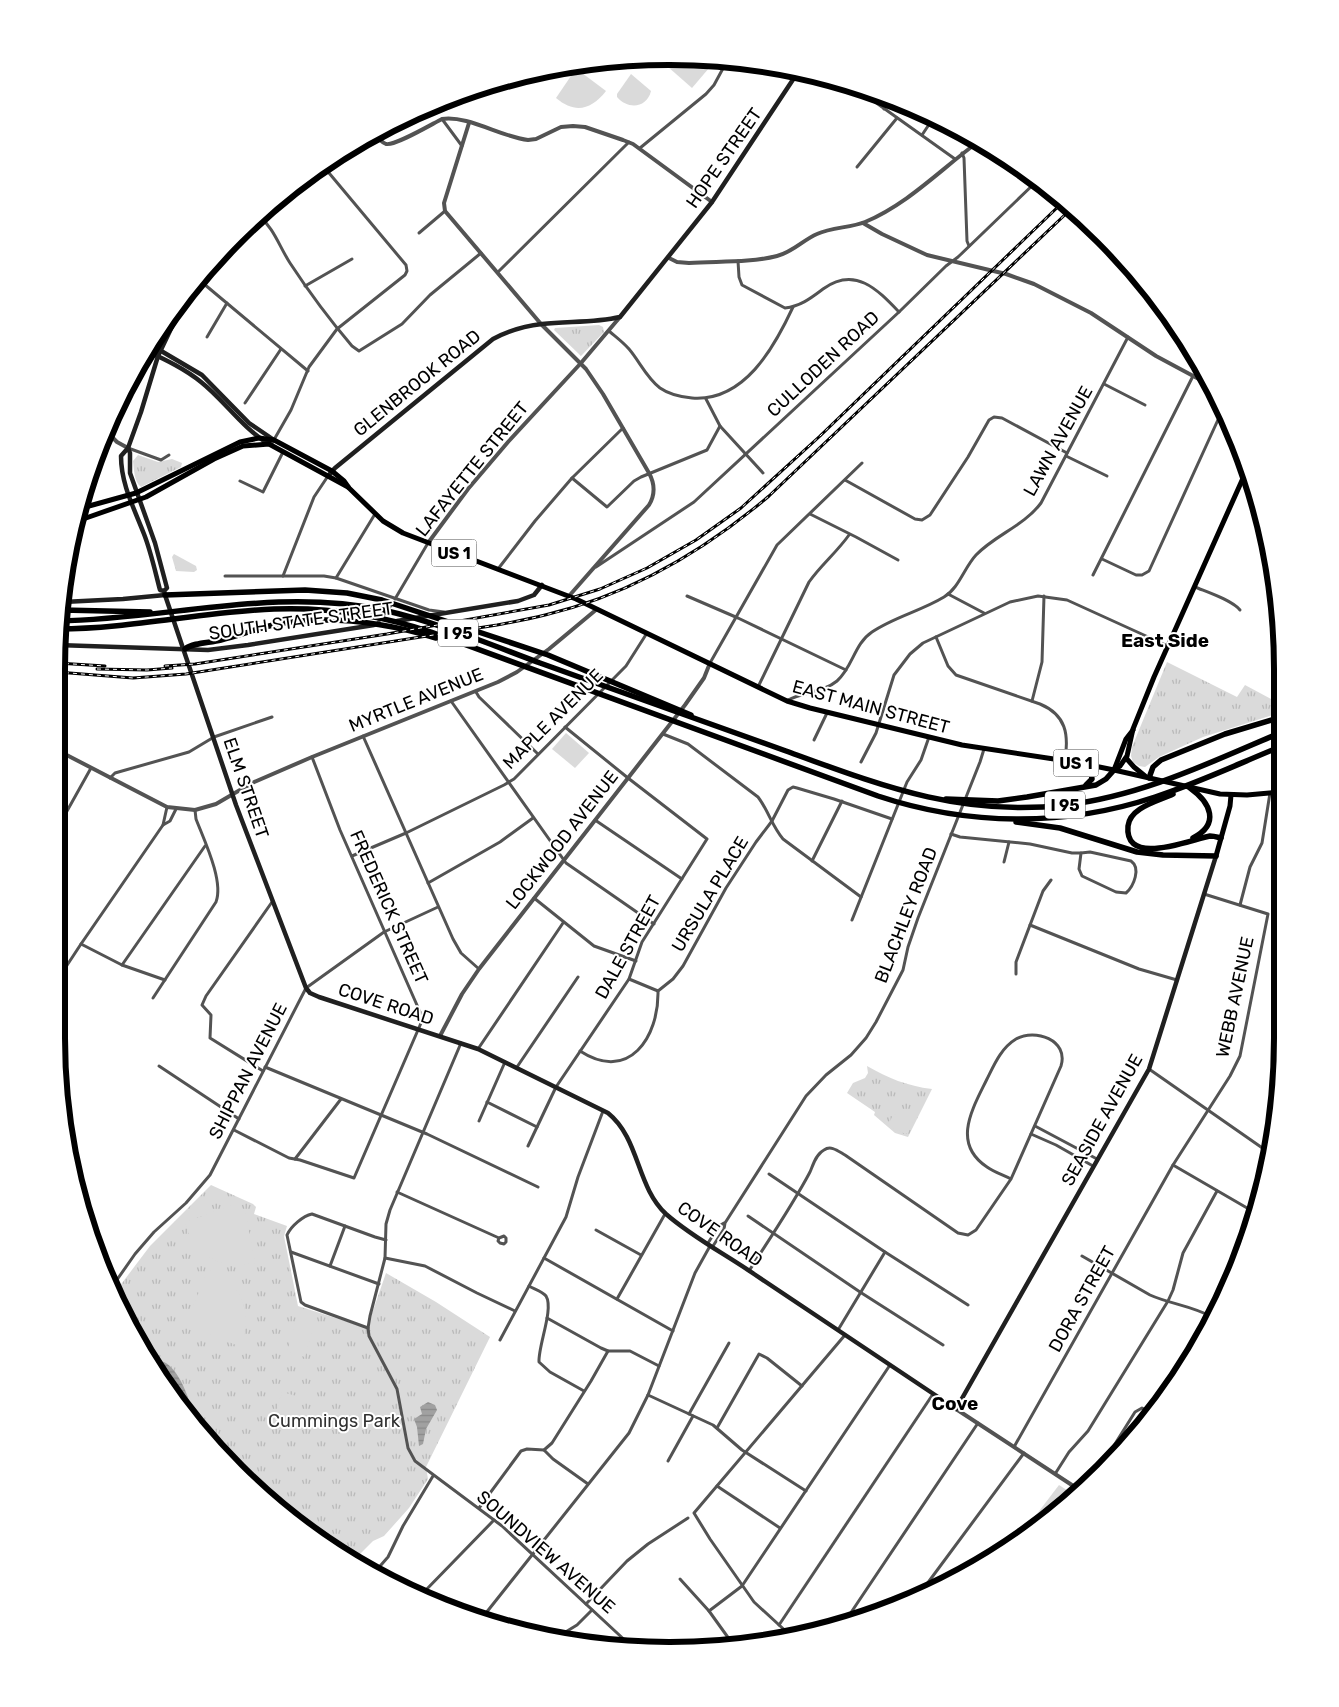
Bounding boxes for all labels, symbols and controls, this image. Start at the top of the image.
street label: HOPE STREET [681,104,767,212]
street label: CULLODEN ROAD [762,306,884,422]
street label: GLENBROOK ROAD [349,325,485,441]
street label: LAWN AVENUE [1019,382,1097,500]
street label: LAFAYETTE STREET [411,397,533,541]
road number: US 1 [432,540,476,566]
street label: SOUTH STATE STREET [207,597,395,645]
road number: I 95 [438,620,478,646]
district label: East Side [1121,629,1209,652]
street label: MYRTLE AVENUE [346,663,486,737]
street label: MAPLE AVENUE [498,664,608,774]
street label: EAST MAIN STREET [790,675,952,739]
street label: ELM STREET [218,735,274,841]
road number: US 1 [1054,750,1098,776]
street label: LOCKWOOD AVENUE [501,766,623,914]
road number: I 95 [1045,792,1085,818]
street label: FREDERICK STREET [345,827,433,987]
street label: URSULA PLACE [667,832,753,956]
street label: BLACHLEY ROAD [870,844,942,986]
street label: DALE STREET [590,891,666,1003]
street label: WEBB AVENUE [1211,934,1259,1060]
street label: COVE ROAD [335,978,437,1030]
street label: SHIPPAN AVENUE [204,999,292,1143]
street label: SEASIDE AVENUE [1057,1050,1147,1190]
street label: COVE ROAD [673,1197,767,1271]
street label: DORA STREET [1044,1242,1120,1356]
district label: Cove [932,1392,978,1415]
park label: Cummings Park [268,1410,401,1432]
street label: SOUNDVIEW AVENUE [472,1486,620,1618]

